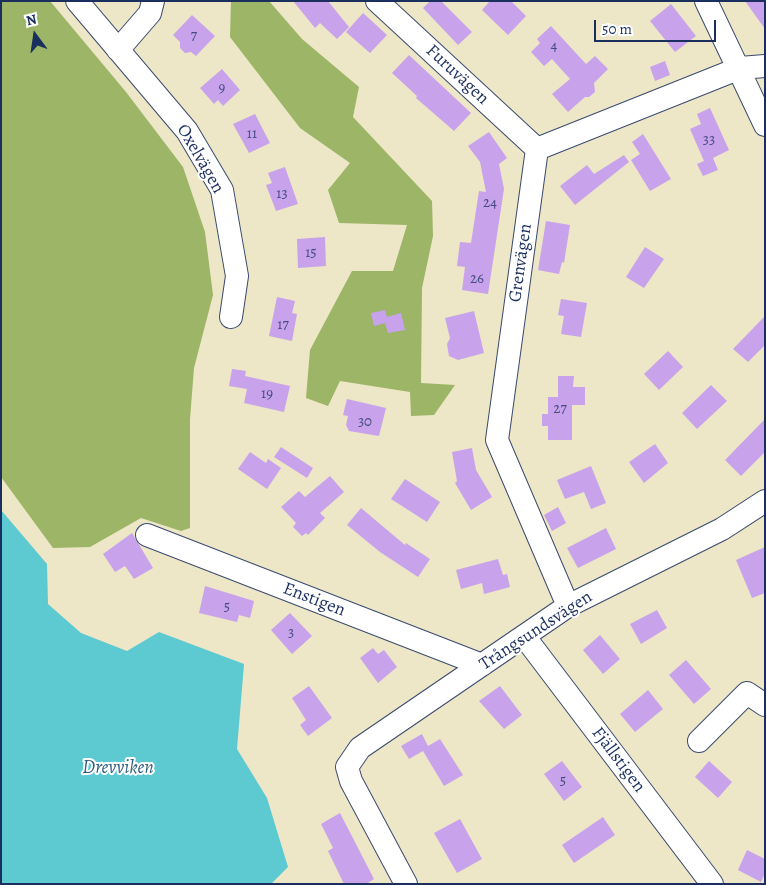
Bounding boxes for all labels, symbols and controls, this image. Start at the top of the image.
north arrow [10,10,60,60]
text: N [24,10,38,30]
scale bar [596,10,718,42]
text: 50 m [602,19,632,39]
house number: 7 [191,27,197,45]
house number: 4 [551,37,557,55]
street label: Furuvägen [421,40,493,110]
house number: 9 [219,79,225,97]
street label: Oxelvägen [172,121,228,197]
house number: 11 [247,125,257,143]
house number: 33 [703,131,715,149]
house number: 13 [276,185,288,203]
house number: 24 [483,194,497,212]
street label: Grenvägen [505,222,537,304]
house number: 15 [305,244,317,262]
house number: 26 [470,270,484,288]
house number: 17 [277,316,289,334]
house number: 19 [261,385,273,403]
house number: 27 [553,400,567,418]
house number: 30 [358,413,372,431]
street label: Enstigen [280,578,348,622]
street label: Trångsundsvägen [476,587,596,675]
house number: 5 [224,598,230,616]
house number: 3 [288,624,294,642]
street label: Fjällstigen [586,723,650,797]
water label: Drevviken [82,757,154,779]
house number: 5 [560,772,566,790]

